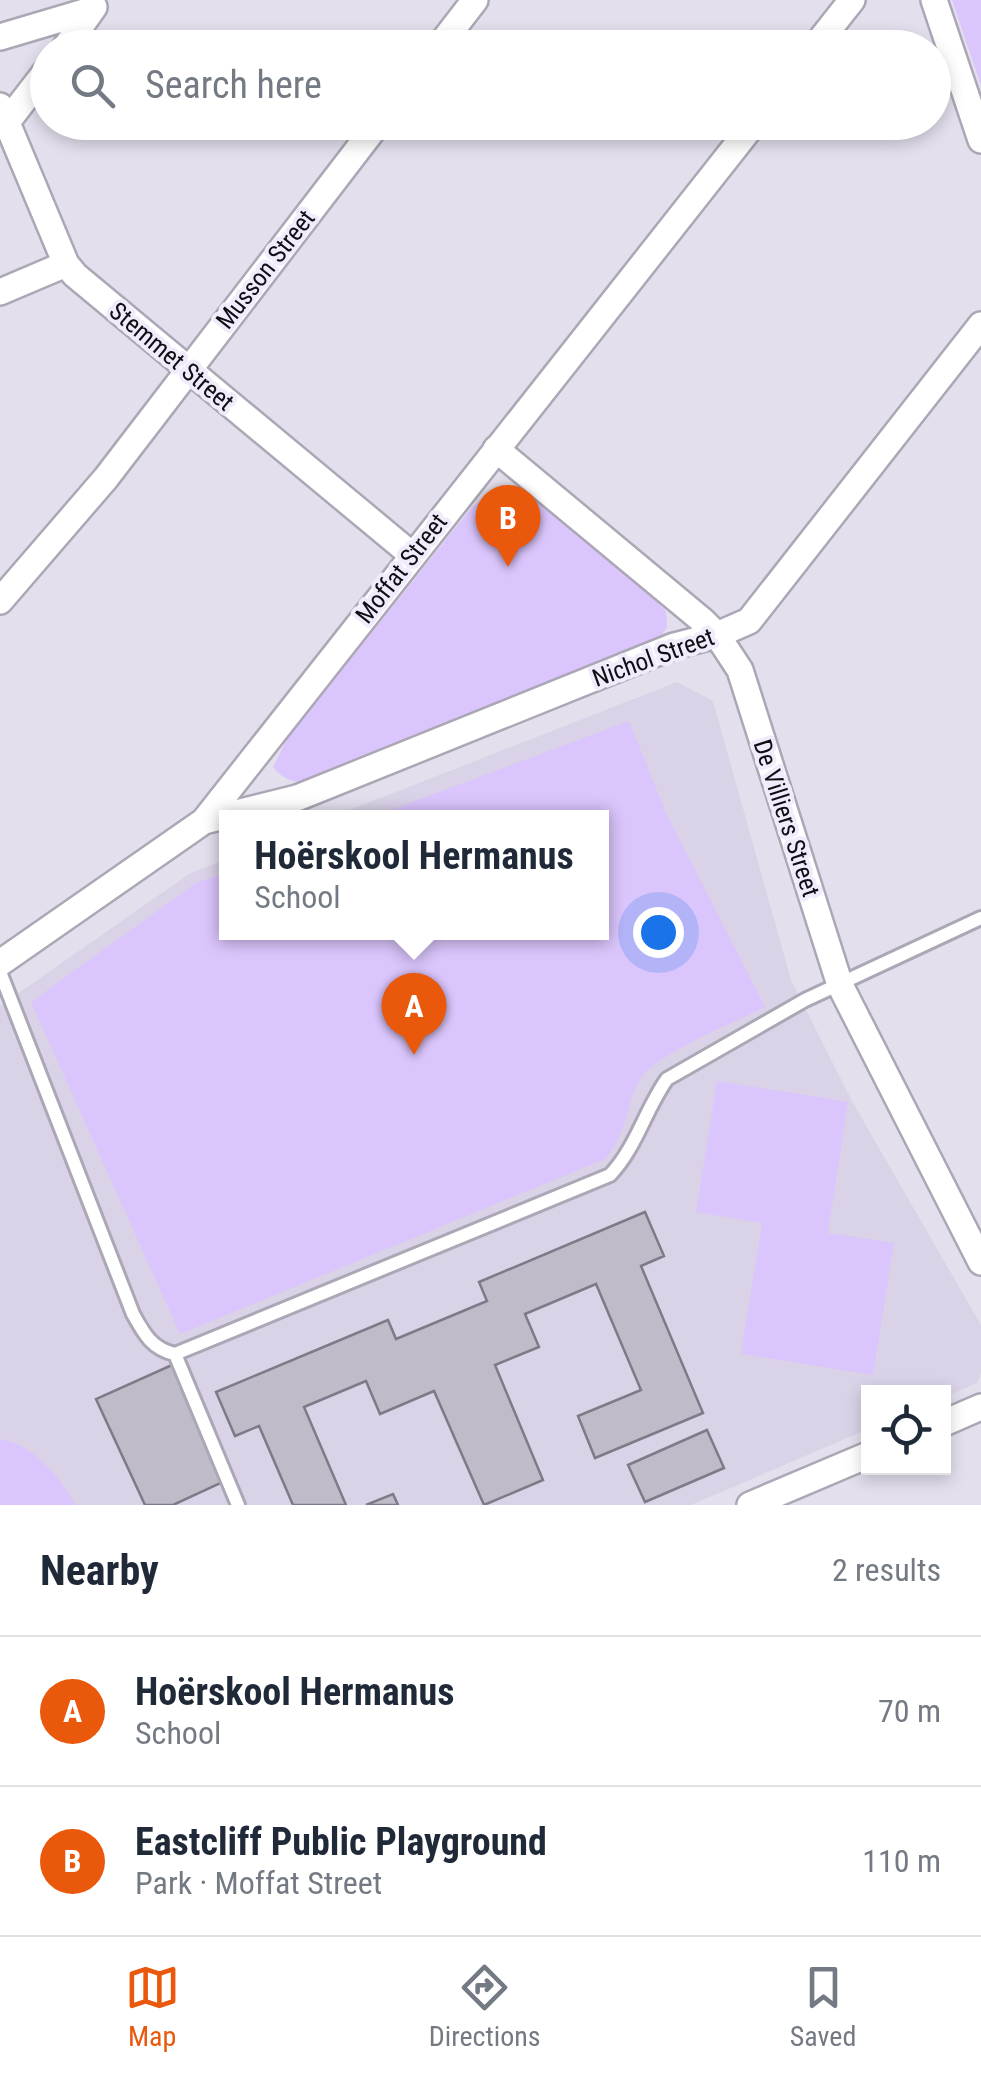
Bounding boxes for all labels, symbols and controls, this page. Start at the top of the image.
search box [30,30,951,140]
icon: search [65,58,120,113]
text: Search here [145,63,322,107]
street label: Musson Street [210,204,321,334]
street label: Stemmet Street [104,296,240,417]
pin: B [476,484,540,567]
street label: Moffat Street [350,508,453,629]
street label: Nichol Street [588,622,718,693]
street label: De Villiers Street [747,736,826,901]
popup [219,810,609,940]
text: Hoërskool Hermanus [254,834,574,878]
text: School [254,878,341,916]
your location [633,907,684,958]
pin: A [382,972,446,1055]
map controls [861,1385,951,1475]
button: locate [861,1385,951,1475]
text: Nearby [40,1546,159,1595]
text: 2 results [832,1551,941,1589]
text: Hoërskool Hermanus [135,1670,454,1714]
text: A [63,1692,82,1730]
text: 70 m [878,1692,941,1730]
text: School [135,1714,221,1752]
text: Eastcliff Public Playground [135,1820,547,1864]
text: B [64,1842,81,1880]
text: 110 m [862,1842,941,1880]
text: Park · Moffat Street [135,1864,382,1902]
tab: Map [125,1960,180,2053]
tab: Directions [429,1960,541,2053]
tab: Saved [790,1960,856,2053]

